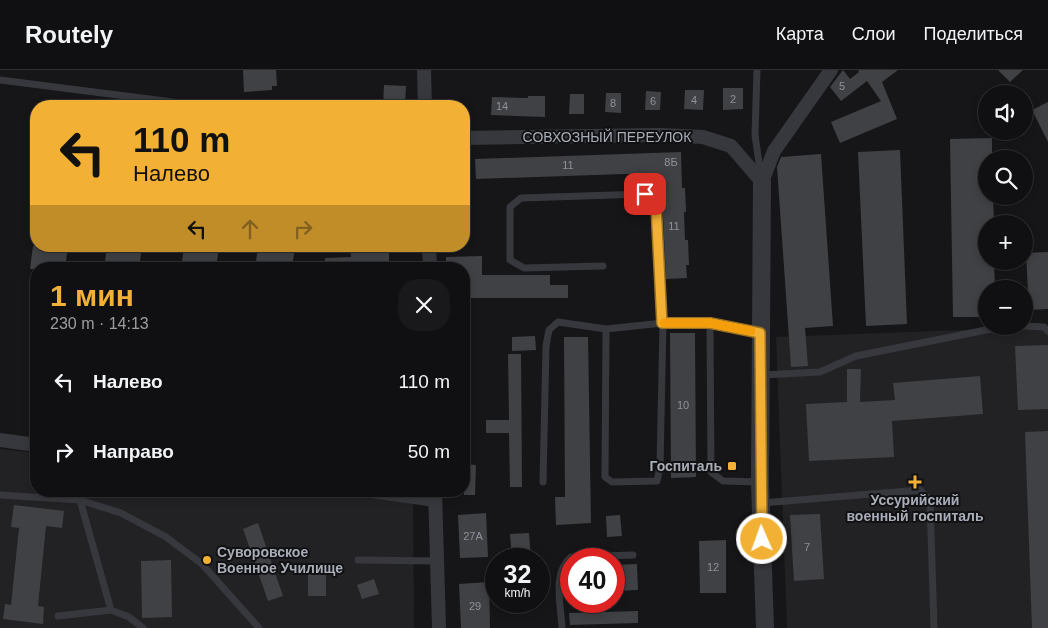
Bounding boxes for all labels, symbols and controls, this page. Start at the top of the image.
text: Routely [25,21,113,48]
text: Карта [776,24,824,44]
text: Слои [852,24,896,44]
text: Поделиться [924,24,1023,44]
house number: 5 [839,80,845,92]
map controls [978,85,1033,335]
button: sound [978,85,1033,140]
house number: 2 [730,93,736,105]
house number: 4 [691,94,697,106]
house number: 6 [650,95,656,107]
house number: 8 [610,97,616,109]
house number: 14 [496,100,508,112]
icon: left [50,120,115,185]
text: 110 m [133,120,230,159]
street label: СОВХОЗНЫЙ ПЕРЕУЛОК [523,128,692,145]
button: search [978,150,1033,205]
house number: 8Б [664,156,678,168]
house number: 11 [562,159,574,171]
text: Налево [133,161,210,186]
pin [624,173,666,215]
icon: arrive [631,180,659,208]
icon: left [183,215,211,243]
icon: ahead [236,215,264,243]
icon: right [289,215,317,243]
button: + [978,215,1033,270]
house number: 11 [668,220,680,232]
text: 1 мин [50,279,134,312]
button: close [398,279,450,331]
button: − [978,280,1033,335]
text: 230 m · 14:13 [50,315,149,332]
icon: left [50,368,78,396]
text: Налево [93,371,163,392]
text: 110 m [399,371,450,392]
house number: 10 [677,399,689,411]
icon: right [50,438,78,466]
text: Направо [93,441,174,462]
text: 50 m [408,441,450,462]
place label: Госпиталь [649,458,722,474]
marker: Госпиталь [726,460,738,472]
marker: Уссурийский военный госпиталь [908,475,922,489]
place label: Уссурийский военный госпиталь [846,492,984,524]
position arrow [735,512,787,564]
house number: 27А [463,530,483,542]
house number: 7 [804,541,810,553]
place label: Суворовское Военное Училище [217,544,343,576]
speed limit sign: 40 [560,548,625,613]
marker: Суворовское Военное Училище [201,554,213,566]
text: 32 [504,560,531,588]
house number: 12 [707,561,719,573]
text: km/h [504,586,531,600]
house number: 29 [469,600,481,612]

